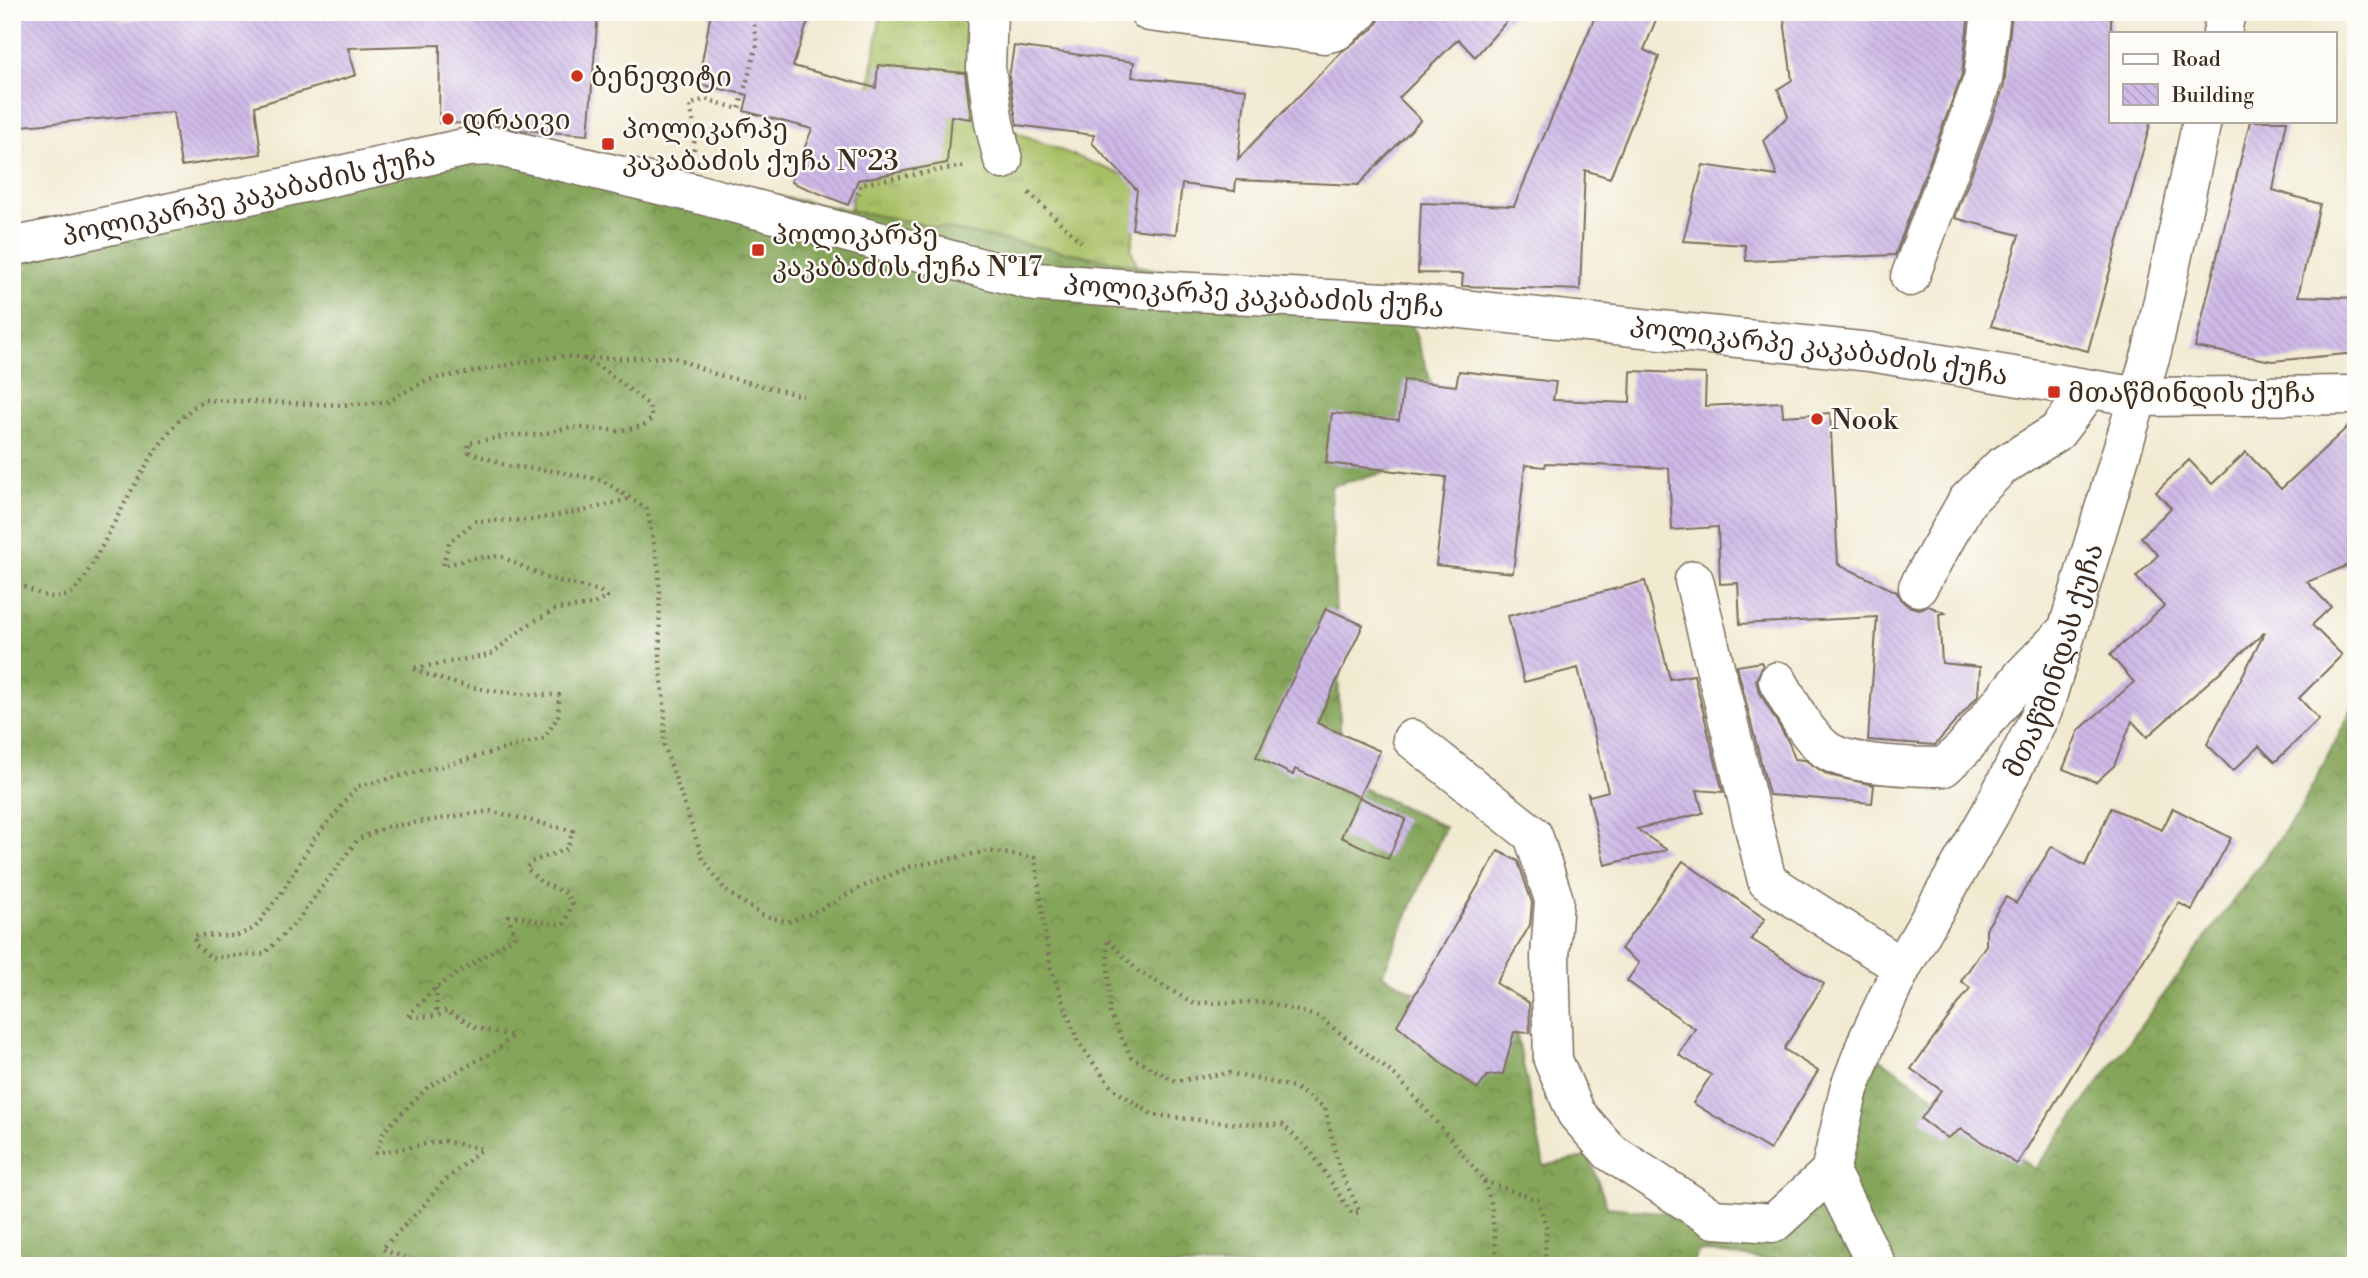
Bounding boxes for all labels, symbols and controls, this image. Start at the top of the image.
legend [2109,32,2336,122]
text: Road [2172,47,2221,73]
place label: ბენეფიტი [591,60,732,95]
marker: ბენეფიტი [569,68,585,84]
text: Building [2171,83,2254,109]
place label: დრაივი [462,103,571,138]
marker: დრაივი [440,111,456,127]
place label: პოლიკარპე კაკაბაძის ქუჩა №23 [622,112,899,179]
marker: პოლიკარპე კაკაბაძის ქუჩა №23 [600,136,616,152]
street label: პოლიკარპე კაკაბაძის ქუჩა [58,139,439,255]
place label: პოლიკარპე კაკაბაძის ქუჩა №17 [772,218,1042,285]
marker: პოლიკარპე კაკაბაძის ქუჩა №17 [750,242,766,258]
street label: პოლიკარპე კაკაბაძის ქუჩა [1062,268,1446,326]
street label: პოლიკარპე კაკაბაძის ქუჩა [1628,311,2011,394]
place label: მთაწმინდის ქუჩა [2068,376,2315,411]
marker: მთაწმინდის ქუჩა [2046,384,2062,400]
place label: Nook [1831,403,1899,438]
marker: Nook [1809,411,1825,427]
street label: მთაწმინდას ქუჩა [1996,539,2112,783]

